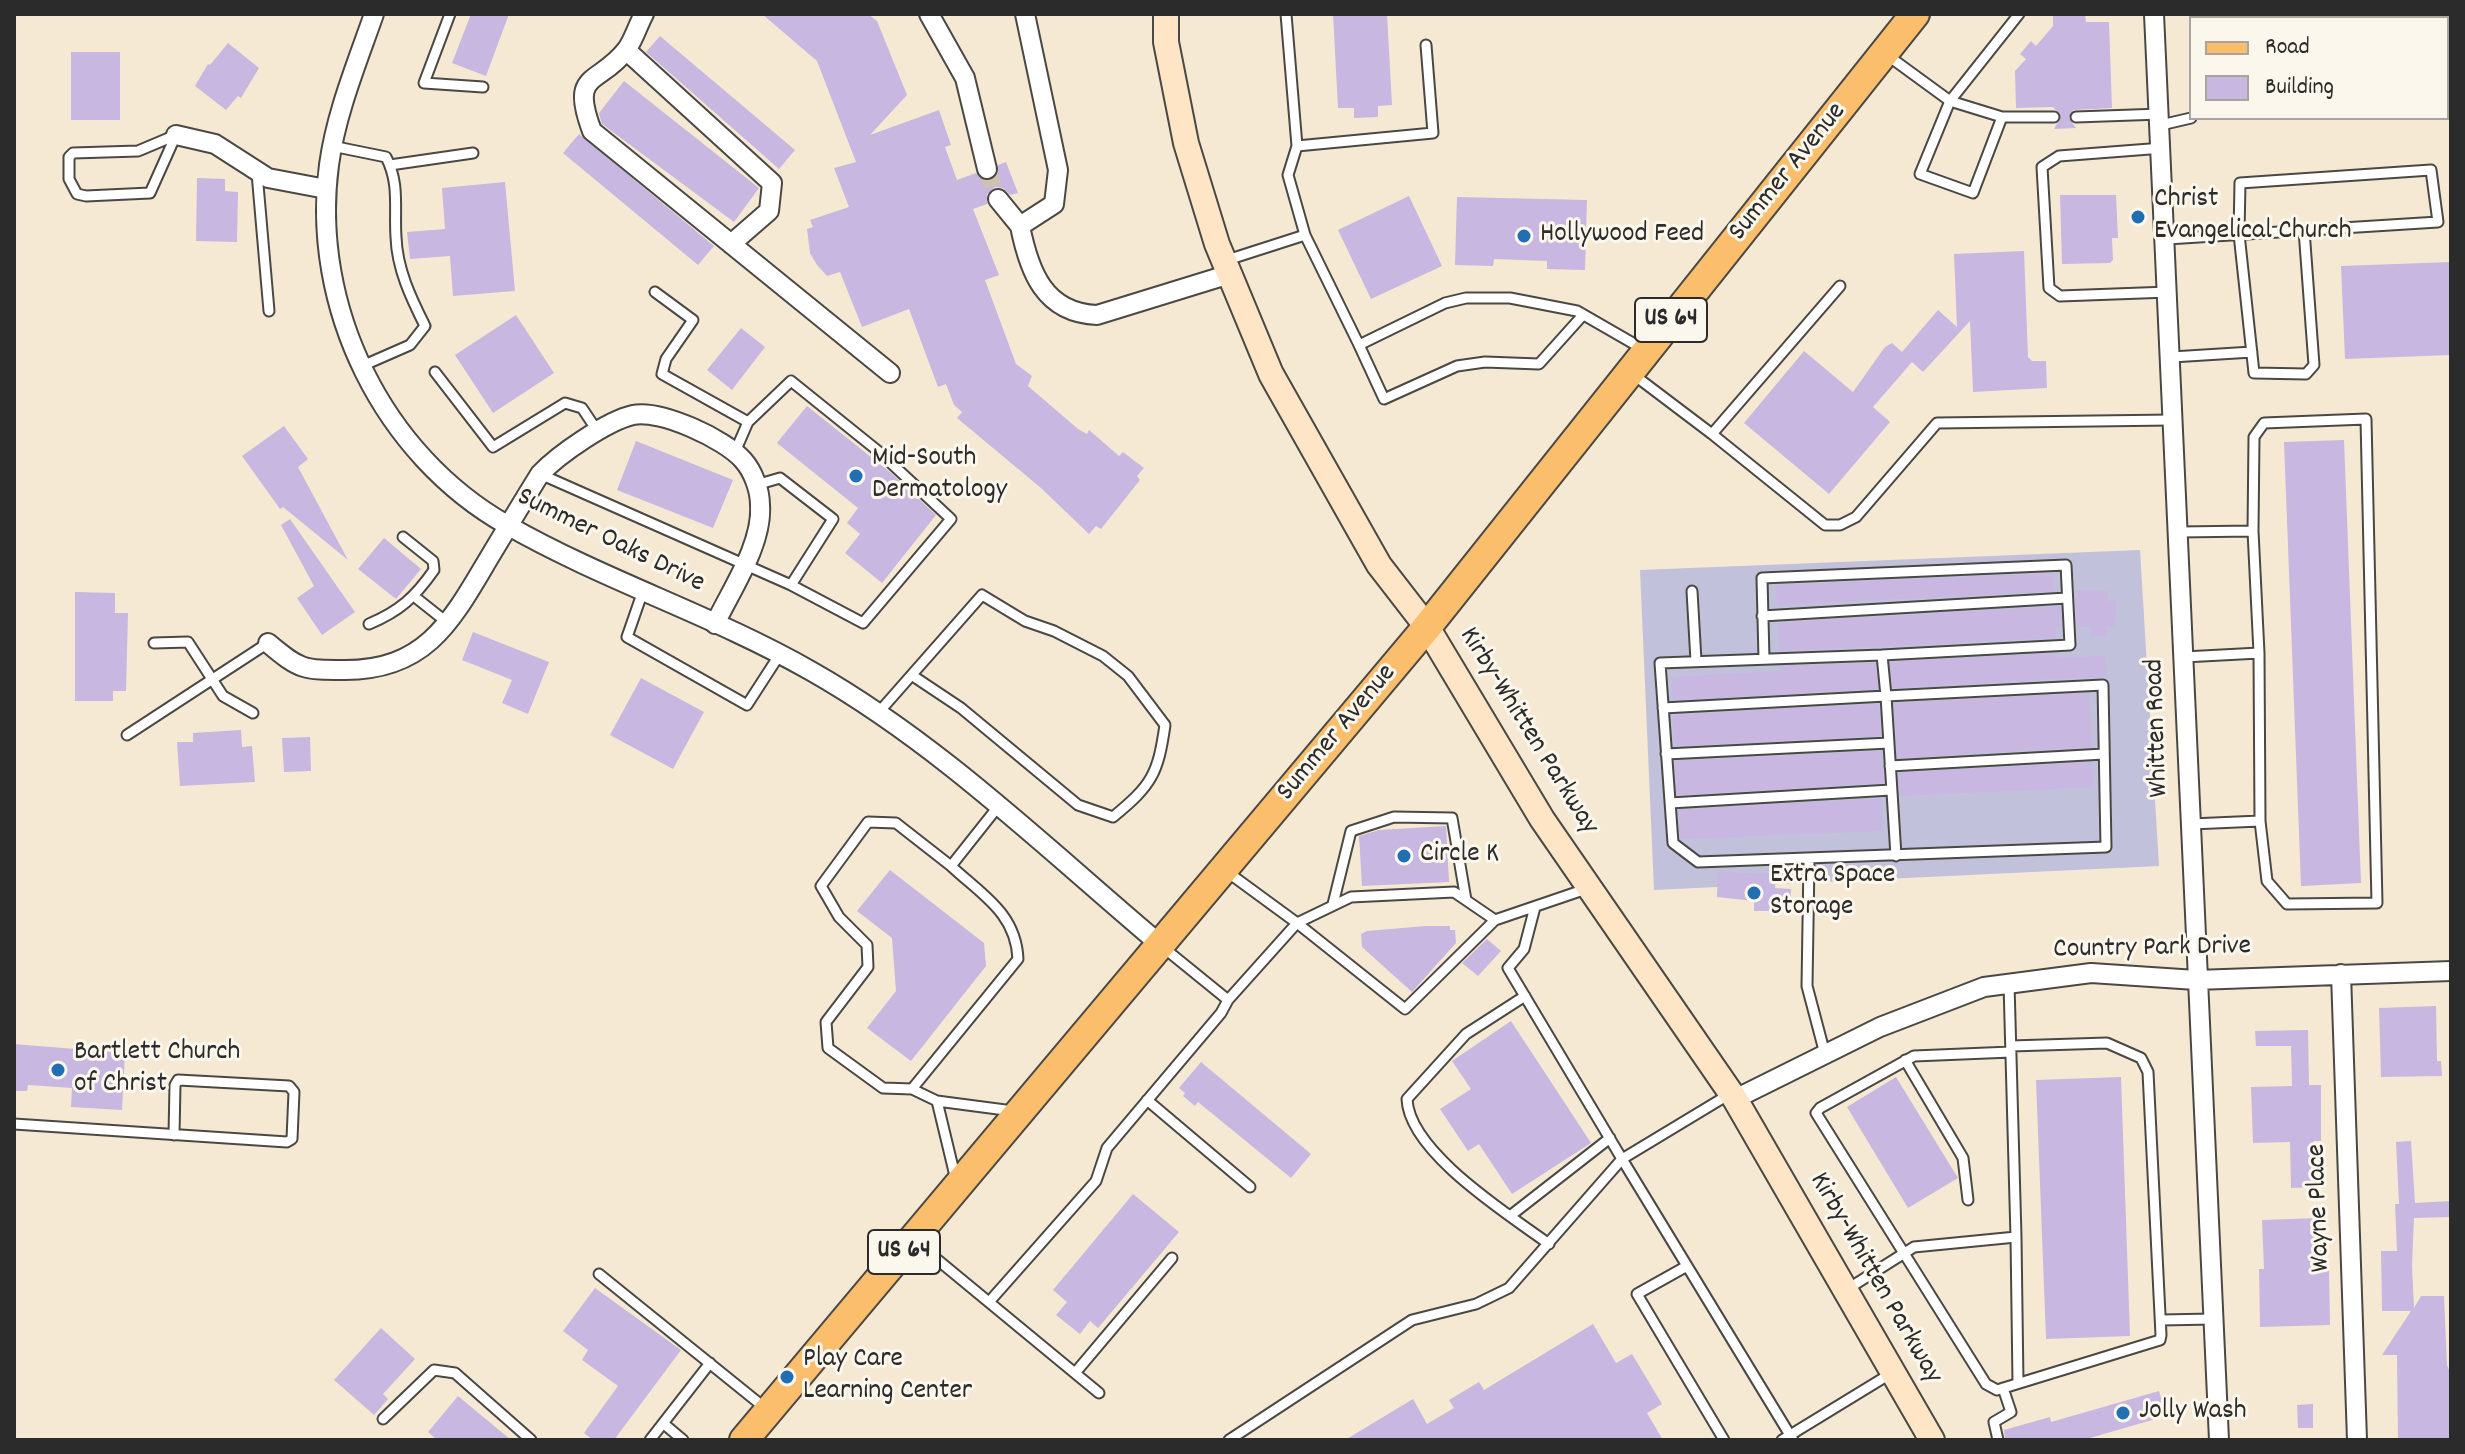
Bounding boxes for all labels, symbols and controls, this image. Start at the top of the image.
legend [2189,16,2449,120]
text: Road [2265,31,2310,65]
text: Building [2265,71,2334,105]
street label: Summer Avenue [1723,97,1855,249]
place label: Christ Evangelical Church [2154,184,2351,250]
marker: Christ Evangelical Church [2129,208,2147,226]
place label: Hollywood Feed [1540,219,1704,253]
marker: Hollywood Feed [1515,227,1533,245]
road number: US 64 [1635,298,1707,342]
place label: Mid-South Dermatology [872,443,1007,509]
marker: Mid-South Dermatology [847,467,865,485]
street label: Summer Oaks Drive [511,482,709,602]
street label: Kirby-Whitten Parkway [1450,622,1604,842]
street label: Whitten Road [2140,658,2178,798]
street label: Summer Avenue [1271,659,1405,809]
place label: Circle K [1420,839,1499,873]
marker: Circle K [1395,847,1413,865]
place label: Extra Space Storage [1770,860,1895,926]
marker: Extra Space Storage [1745,884,1763,902]
street label: Country Park Drive [2053,931,2251,969]
place label: Bartlett Church of Christ [74,1037,240,1103]
marker: Bartlett Church of Christ [49,1061,67,1079]
street label: Wayne Place [2302,1143,2340,1273]
street label: Kirby-Whitten Parkway [1800,1168,1948,1390]
road number: US 64 [868,1230,940,1274]
place label: Play Care Learning Center [803,1344,972,1410]
marker: Play Care Learning Center [778,1368,796,1386]
place label: Jolly Wash [2139,1396,2247,1430]
marker: Jolly Wash [2114,1404,2132,1422]

